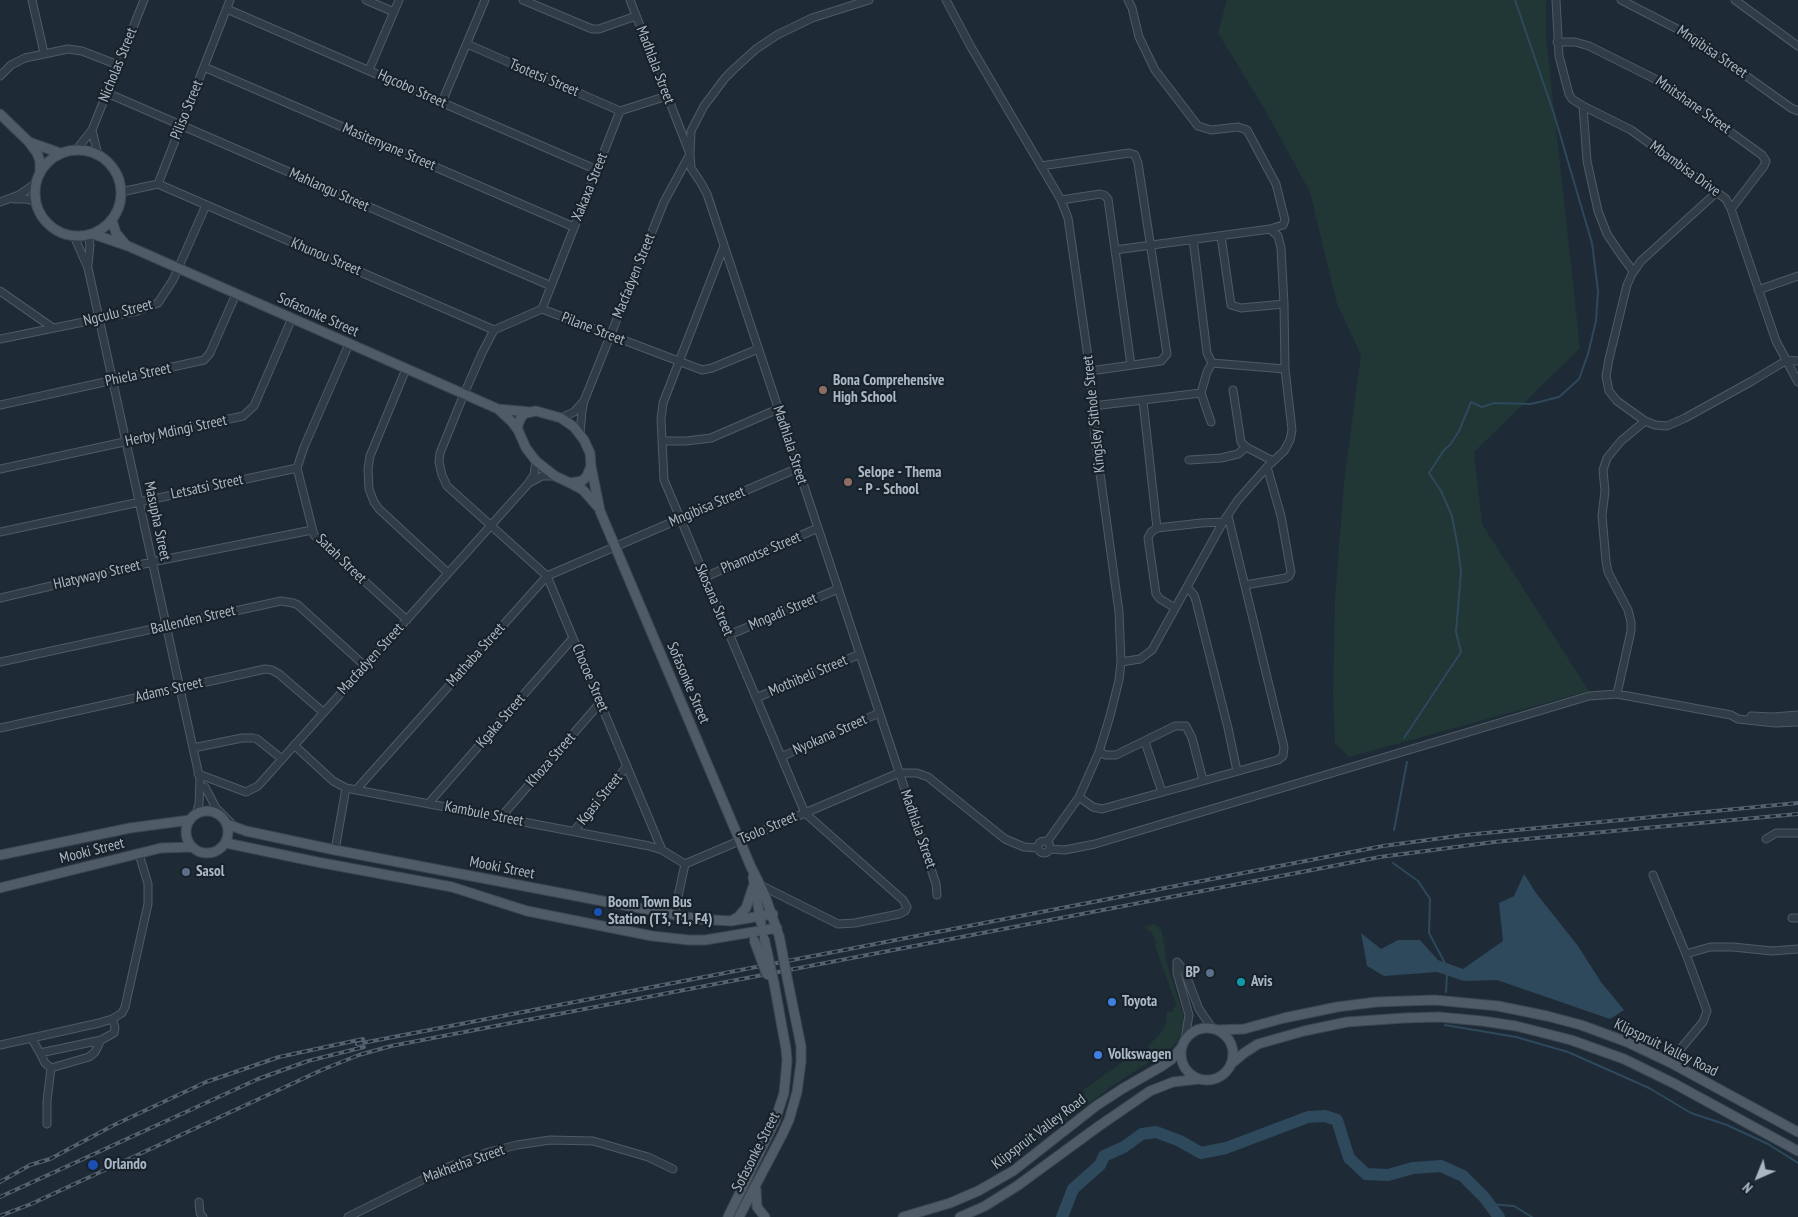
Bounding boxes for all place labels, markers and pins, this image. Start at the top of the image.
place label: Bona Comprehensive High School [833,372,944,407]
marker: Bona Comprehensive High School [817,384,829,396]
place label: Selope - Thema - P - School [858,464,941,499]
marker: Selope - Thema - P - School [842,476,854,488]
place label: Sasol [196,863,224,881]
marker: Sasol [180,866,192,878]
place label: Boom Town Bus Station (T3, T1, F4) [608,894,712,929]
marker: Boom Town Bus Station (T3, T1, F4) [592,906,604,918]
place label: BP [1185,964,1200,982]
marker: BP [1204,967,1216,979]
place label: Avis [1251,973,1272,991]
marker: Avis [1235,976,1247,988]
place label: Toyota [1122,993,1157,1011]
marker: Toyota [1106,996,1118,1008]
place label: Volkswagen [1108,1046,1171,1064]
marker: Volkswagen [1092,1049,1104,1061]
place label: Orlando [104,1156,147,1174]
marker: Orlando [86,1158,100,1172]

